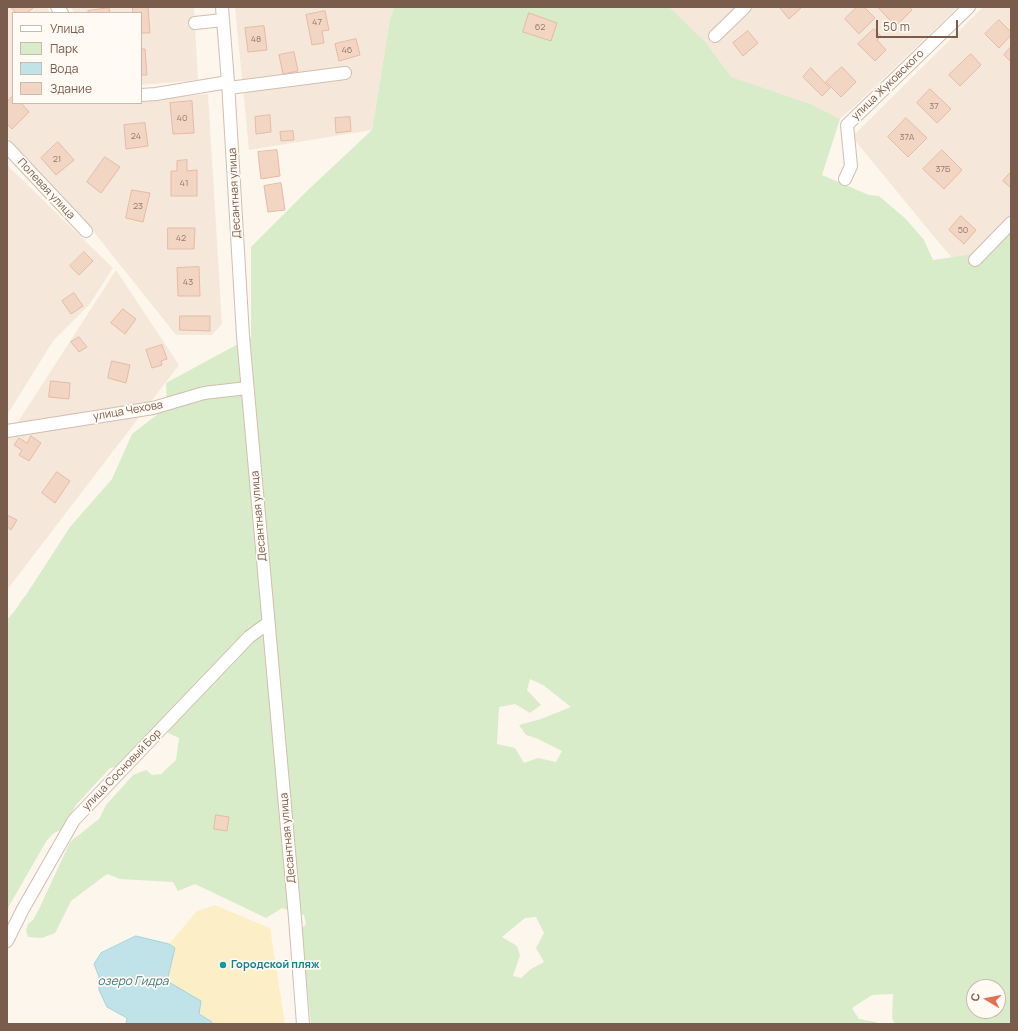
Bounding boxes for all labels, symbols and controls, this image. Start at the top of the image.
legend [12,12,142,104]
scale bar [878,12,960,38]
house number: 47 [312,17,322,27]
text: 50 m [883,18,910,35]
text: Улица [50,20,84,37]
house number: 62 [535,22,545,32]
house number: 48 [251,34,261,44]
text: Парк [50,40,78,57]
house number: 46 [342,45,352,55]
street label: улица Жуковского [849,47,927,123]
text: Вода [50,60,78,77]
text: Здание [50,80,92,97]
house number: 37 [929,101,939,111]
house number: 40 [177,113,187,123]
house number: 24 [131,131,141,141]
house number: 37А [900,132,914,142]
street label: Десантная улица [226,147,244,239]
house number: 21 [53,154,61,164]
street label: Полевая улица [14,156,78,222]
house number: 37Б [936,164,950,174]
house number: 41 [180,178,188,188]
house number: 23 [133,201,143,211]
house number: 50 [958,225,968,235]
house number: 42 [176,233,186,243]
house number: 43 [183,277,193,287]
street label: улица Чехова [92,398,164,424]
street label: Десантная улица [248,470,270,562]
street label: улица Сосновый Бор [80,727,164,813]
street label: Десантная улица [277,792,299,884]
place label: Городской пляж [231,958,319,972]
marker: Городской пляж [218,960,228,970]
water label: озеро Гидра [98,975,168,989]
north arrow [966,979,1006,1019]
text: С [967,992,983,1002]

